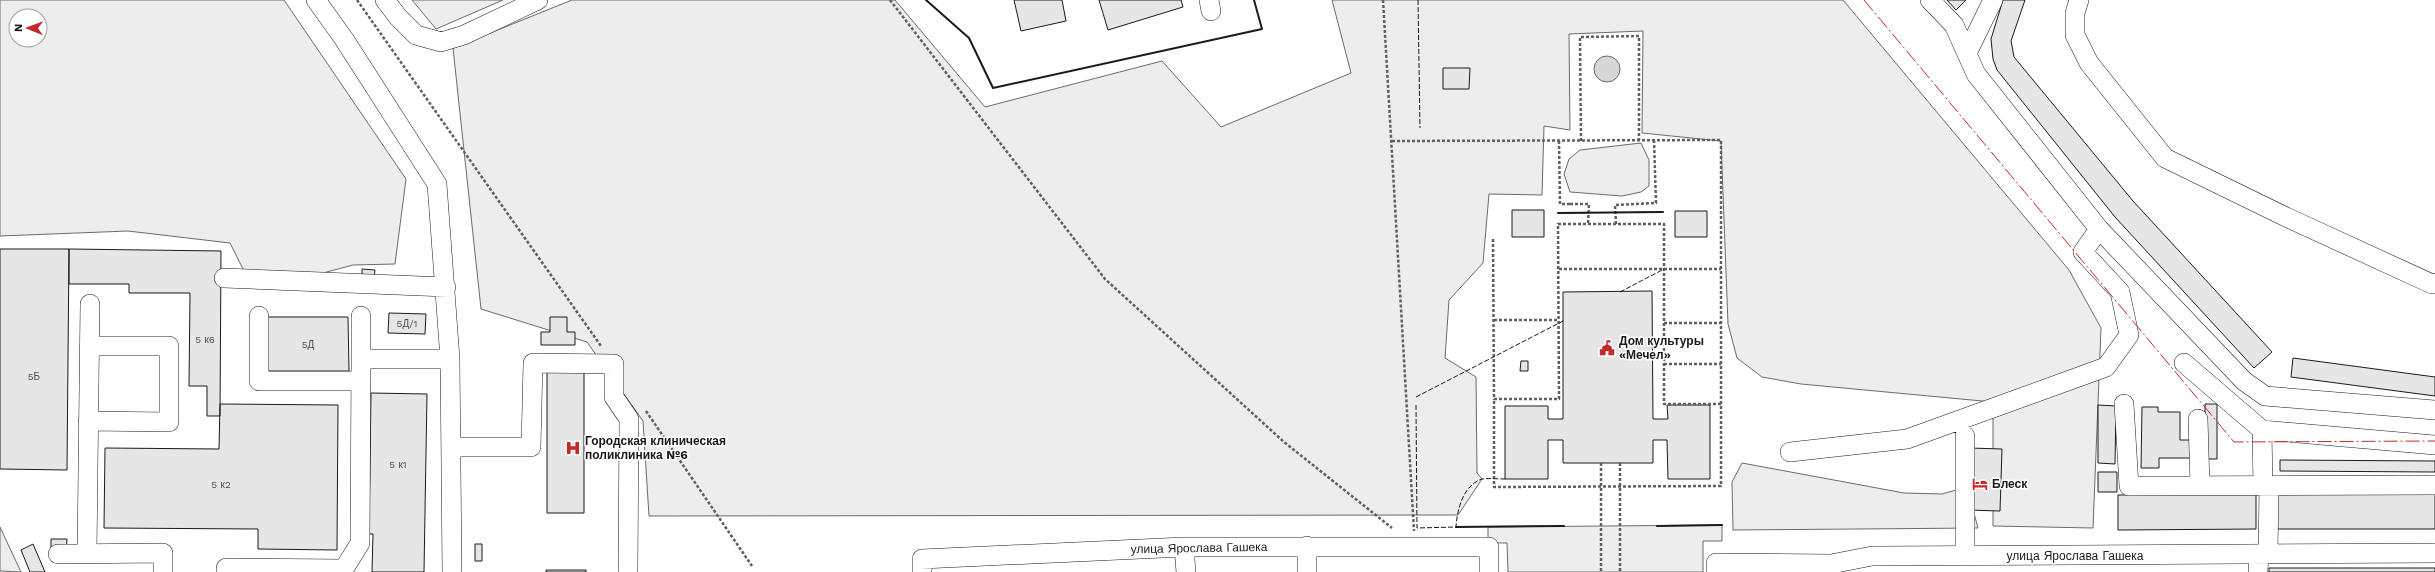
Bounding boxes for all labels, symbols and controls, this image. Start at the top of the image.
north arrow [8,8,48,48]
text: N [12,24,25,32]
house number: 5Д/1 [397,318,417,329]
house number: 5 к6 [195,334,215,345]
place label: Дом культуры «Мечел» [1619,334,1704,362]
house number: 5Д [302,339,315,350]
public building icon: Дом культуры «Мечел» [1598,339,1616,357]
house number: 5Б [28,371,41,382]
place label: Городская клиническая поликлиника №6 [585,434,726,462]
hospital icon: Городская клиническая поликлиника №6 [564,439,582,457]
house number: 5 к1 [389,459,407,470]
hotel icon: Блеск [1971,475,1989,493]
place label: Блеск [1992,477,2028,491]
house number: 5 к2 [211,479,231,490]
street label: улица Ярослава Гашека [1131,540,1268,556]
street label: улица Ярослава Гашека [2007,549,2144,563]

